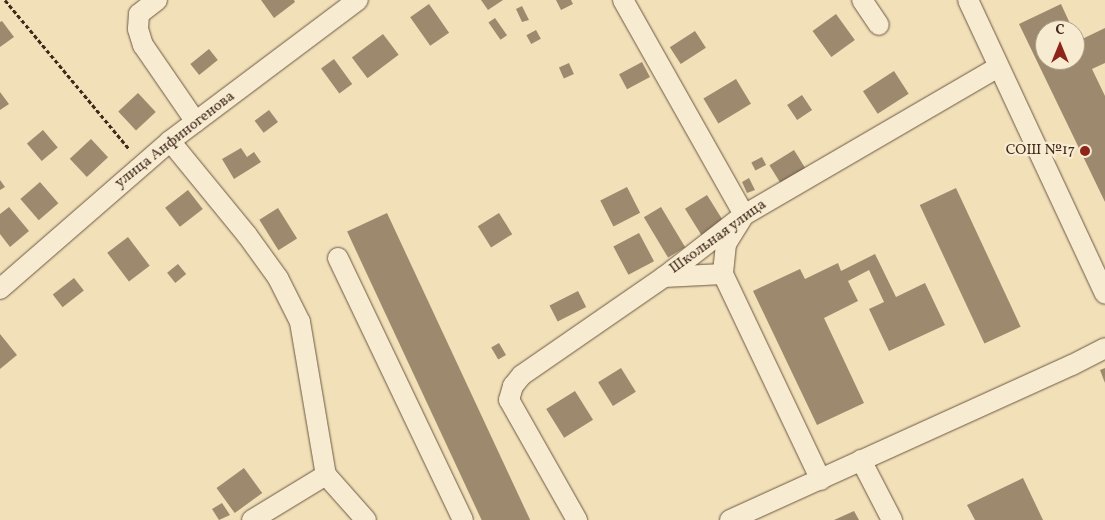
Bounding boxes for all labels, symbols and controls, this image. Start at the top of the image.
north arrow [1035,20,1085,70]
text: С [1055,21,1065,40]
street label: улица Анфиногенова [112,88,238,192]
place label: СОШ №17 [1006,142,1075,160]
marker: СОШ №17 [1079,145,1091,157]
street label: Школьная улица [666,196,770,278]

